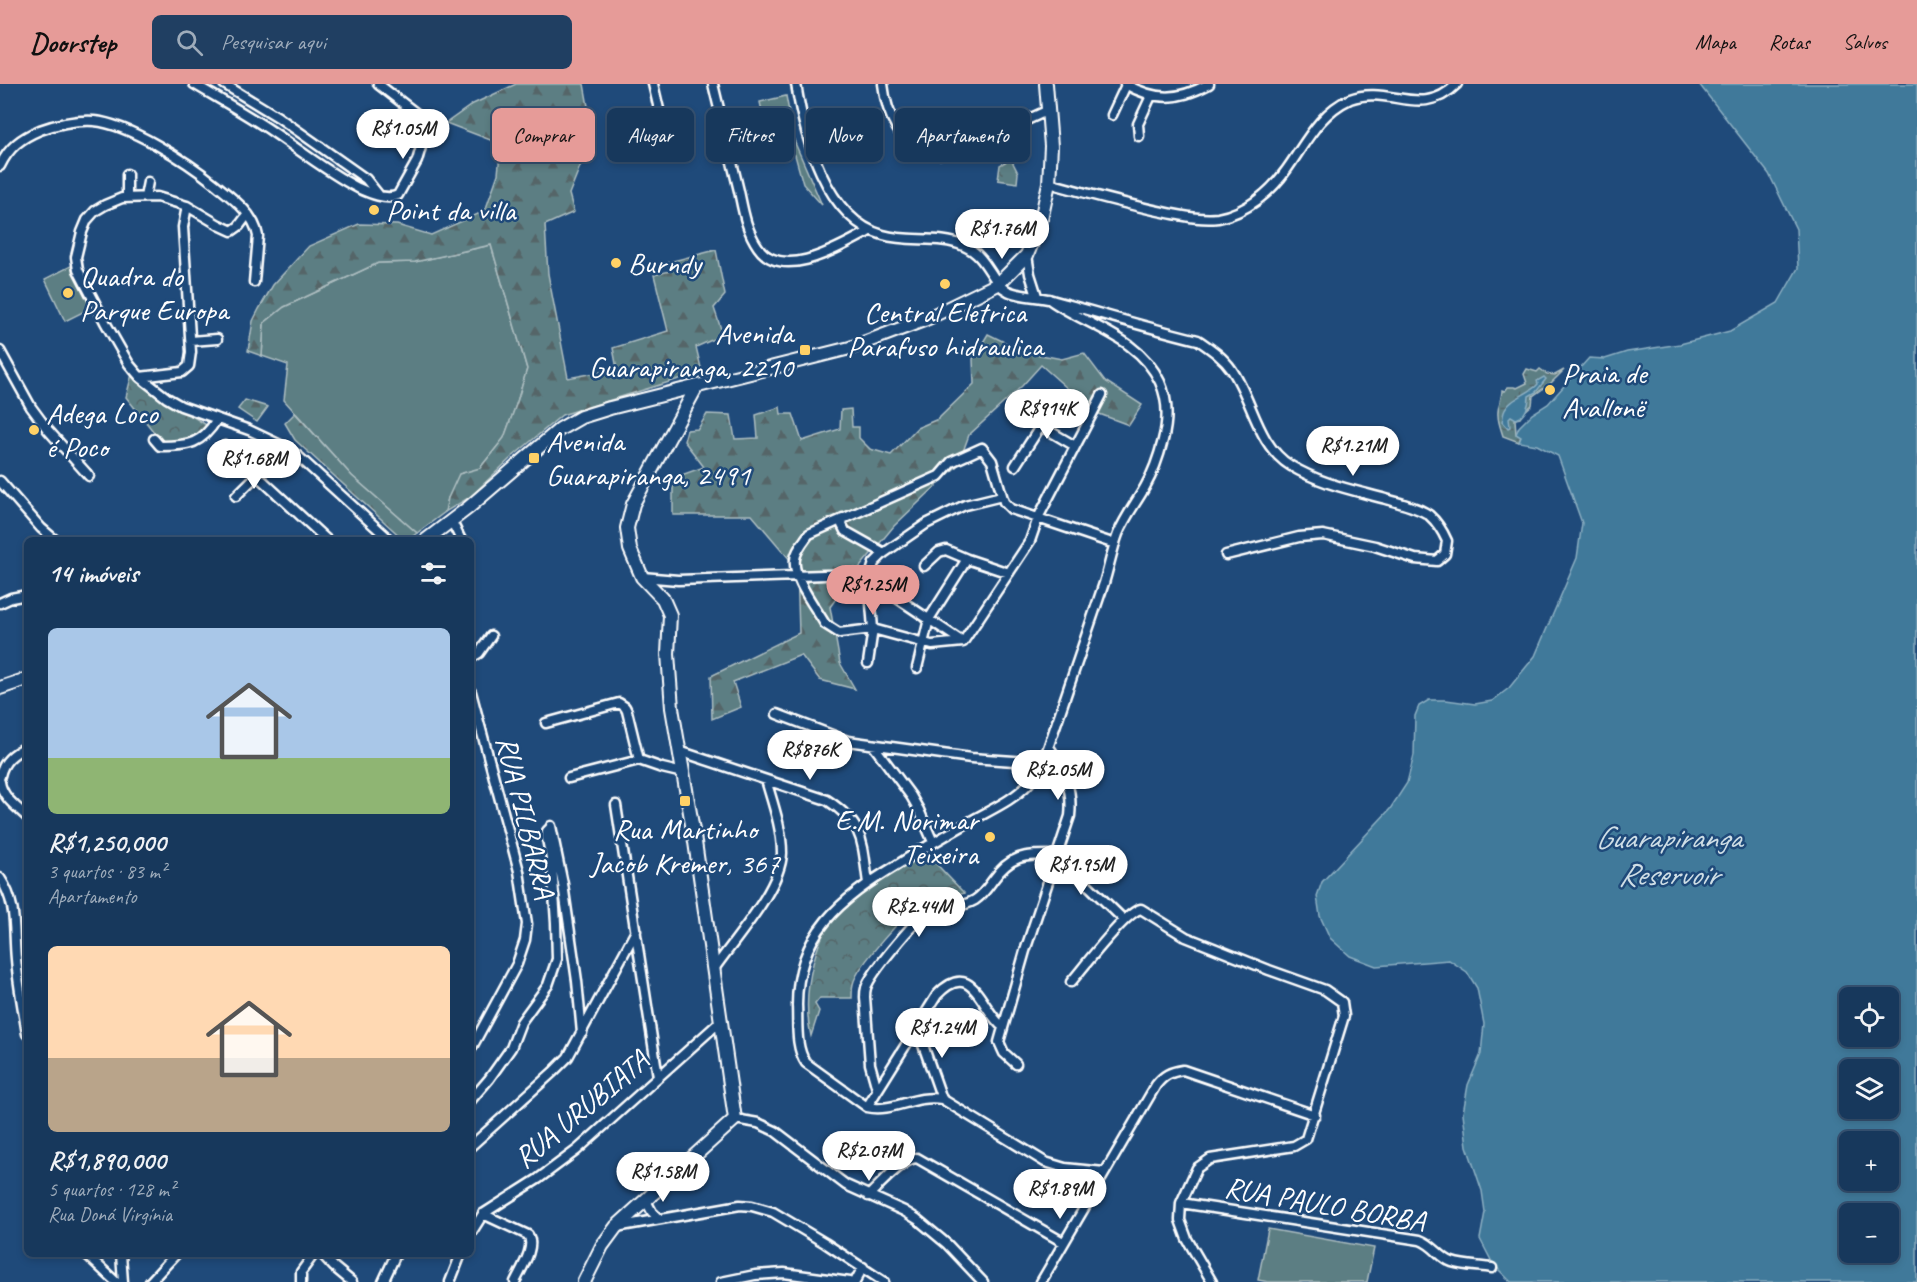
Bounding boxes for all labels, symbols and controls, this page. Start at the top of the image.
search box [152,15,572,69]
text: Doorstep [30,25,116,60]
icon: search [173,26,206,59]
text: Pesquisar aqui [221,28,326,56]
text: Mapa [1695,29,1736,55]
text: Rotas [1769,29,1810,55]
text: Salvos [1843,29,1887,55]
chip: Comprar [492,108,595,162]
chip: Alugar [607,108,694,162]
chip: Filtros [706,108,794,162]
chip: Novo [806,108,883,162]
chip: Apartamento [895,108,1030,162]
pin: R$1.05M [348,109,458,160]
text: R$1.05M [370,116,436,141]
place label: Point da villa [386,191,517,229]
marker: Point da villa [367,203,381,217]
pin: R$1.76M [947,209,1057,260]
text: R$1.76M [969,216,1035,241]
place label: Burndy [628,244,704,282]
marker: Burndy [609,256,623,270]
place label: Quadra do Parque Europa [80,257,231,329]
marker: Central Eletrica Parafuso hidraulica [938,277,952,291]
marker: Quadra do Parque Europa [61,286,75,300]
place label: Central Eletrica Parafuso hidraulica [847,293,1046,365]
place label: Avenida Guarapiranga, 2210 [589,314,796,386]
marker: Avenida Guarapiranga, 2210 [798,343,812,357]
place label: Praia de Avallonë [1562,354,1649,426]
marker: Praia de Avallonë [1543,383,1557,397]
pin: R$914K [998,389,1096,440]
place label: Adega Loco é Poco [46,394,159,466]
text: R$914K [1019,396,1075,421]
place label: Avenida Guarapiranga, 2491 [546,422,752,494]
marker: Adega Loco é Poco [27,423,41,437]
pin: R$1.21M [1298,426,1408,477]
text: R$1.21M [1320,433,1386,458]
pin: R$1.68M [199,439,309,490]
text: R$1.68M [221,446,287,471]
marker: Avenida Guarapiranga, 2491 [527,451,541,465]
text: 14 imóveis [48,557,138,590]
icon: filters [417,557,450,590]
pin: R$1.25M [818,565,928,616]
text: R$1.25M [840,572,906,597]
icon: home [195,667,303,775]
pin: R$876K [761,730,859,781]
street label: RUA PILBARRA [488,732,565,903]
text: R$876K [781,737,839,762]
pin: R$2.05M [1003,750,1113,801]
text: R$2.05M [1025,757,1091,782]
marker: Rua Martinho Jacob Kremer, 367 [678,794,692,808]
place label: E.M. Norimar Teixeira [835,801,980,873]
place label: Rua Martinho Jacob Kremer, 367 [588,810,781,882]
water label: Guarapiranga Reservoir [1595,817,1745,895]
text: R$1,250,000 [48,826,166,859]
marker: E.M. Norimar Teixeira [983,830,997,844]
pin: R$1.95M [1026,845,1136,896]
text: R$1.95M [1049,852,1113,877]
text: 3 quartos · 83 m² [48,859,166,884]
text: Apartamento [48,884,137,909]
pin: R$2.44M [864,887,974,938]
text: R$2.44M [886,894,952,919]
icon: home [195,985,303,1093]
map controls [1839,987,1899,1263]
button: locate [1839,987,1899,1047]
pin: R$1.24M [887,1008,997,1059]
text: R$1.24M [909,1015,975,1040]
street label: RUA URUBIATA [506,1040,658,1176]
button: layers [1839,1059,1899,1119]
pin: R$2.07M [814,1131,924,1182]
button: + [1839,1131,1899,1191]
text: R$2.07M [836,1138,902,1163]
text: R$1,890,000 [48,1144,166,1177]
pin: R$1.58M [608,1152,718,1203]
text: R$1.58M [630,1159,696,1184]
street label: RUA PAULO BORBA [1222,1168,1430,1241]
pin: R$1.89M [1005,1169,1115,1220]
text: R$1.89M [1027,1176,1093,1201]
text: 5 quartos · 128 m² [48,1177,175,1202]
text: Rua Doná Virgínia [48,1202,172,1227]
button: − [1839,1203,1899,1263]

